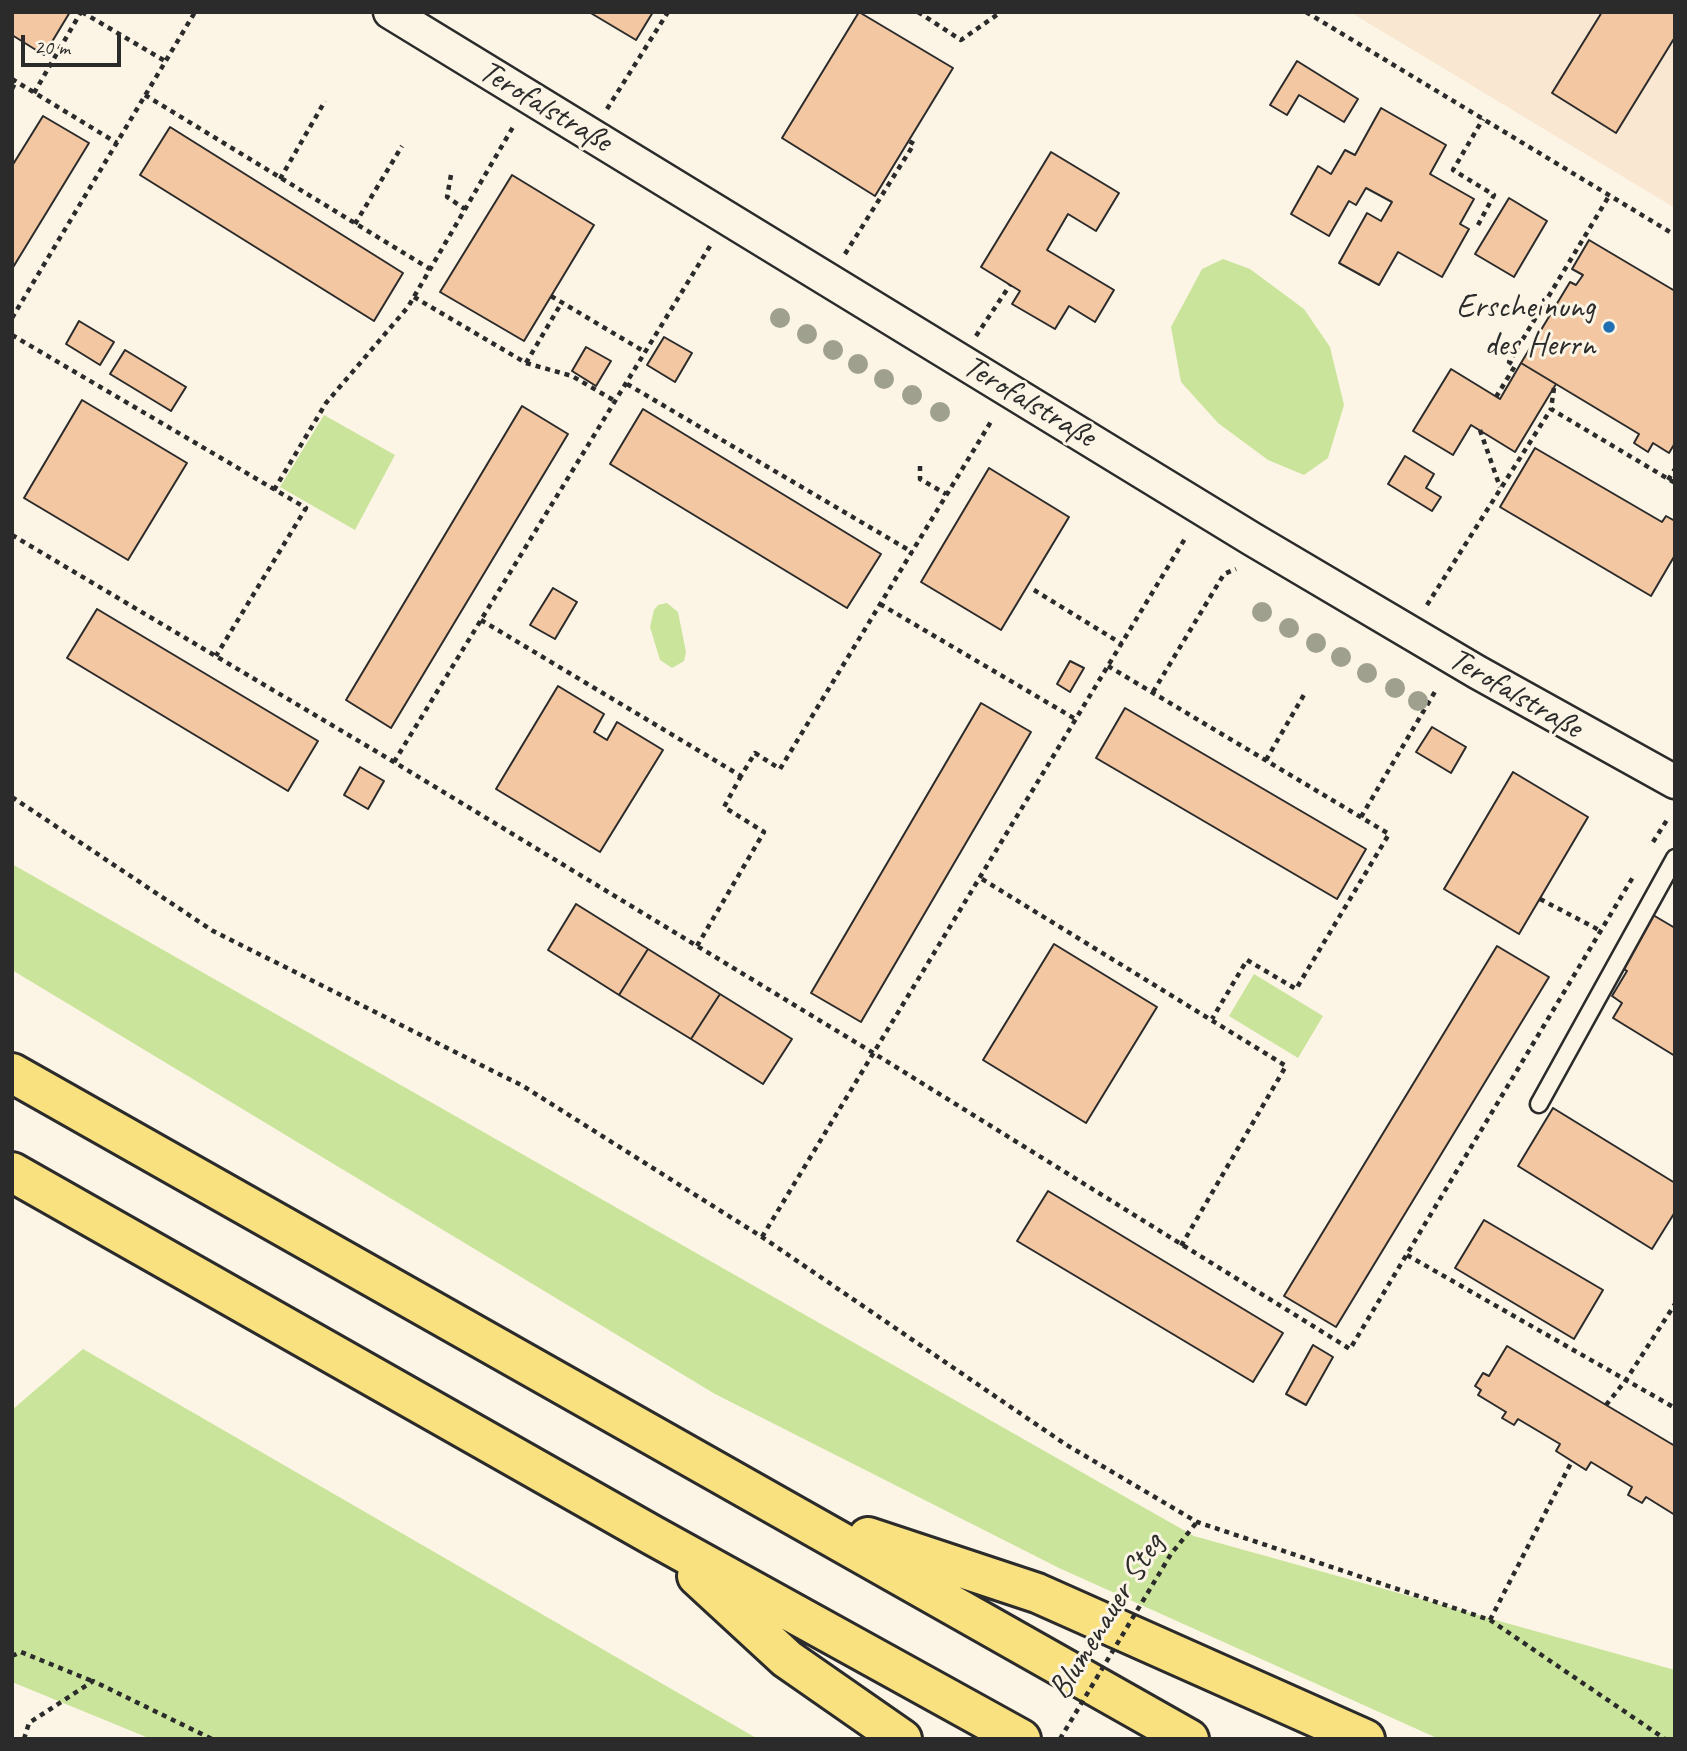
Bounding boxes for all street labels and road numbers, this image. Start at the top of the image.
street label: Terofalstraße [472,52,618,162]
street label: Terofalstraße [956,347,1102,457]
street label: Terofalstraße [1441,640,1589,748]
street label: Blumenauer Steg [1041,1527,1173,1707]

